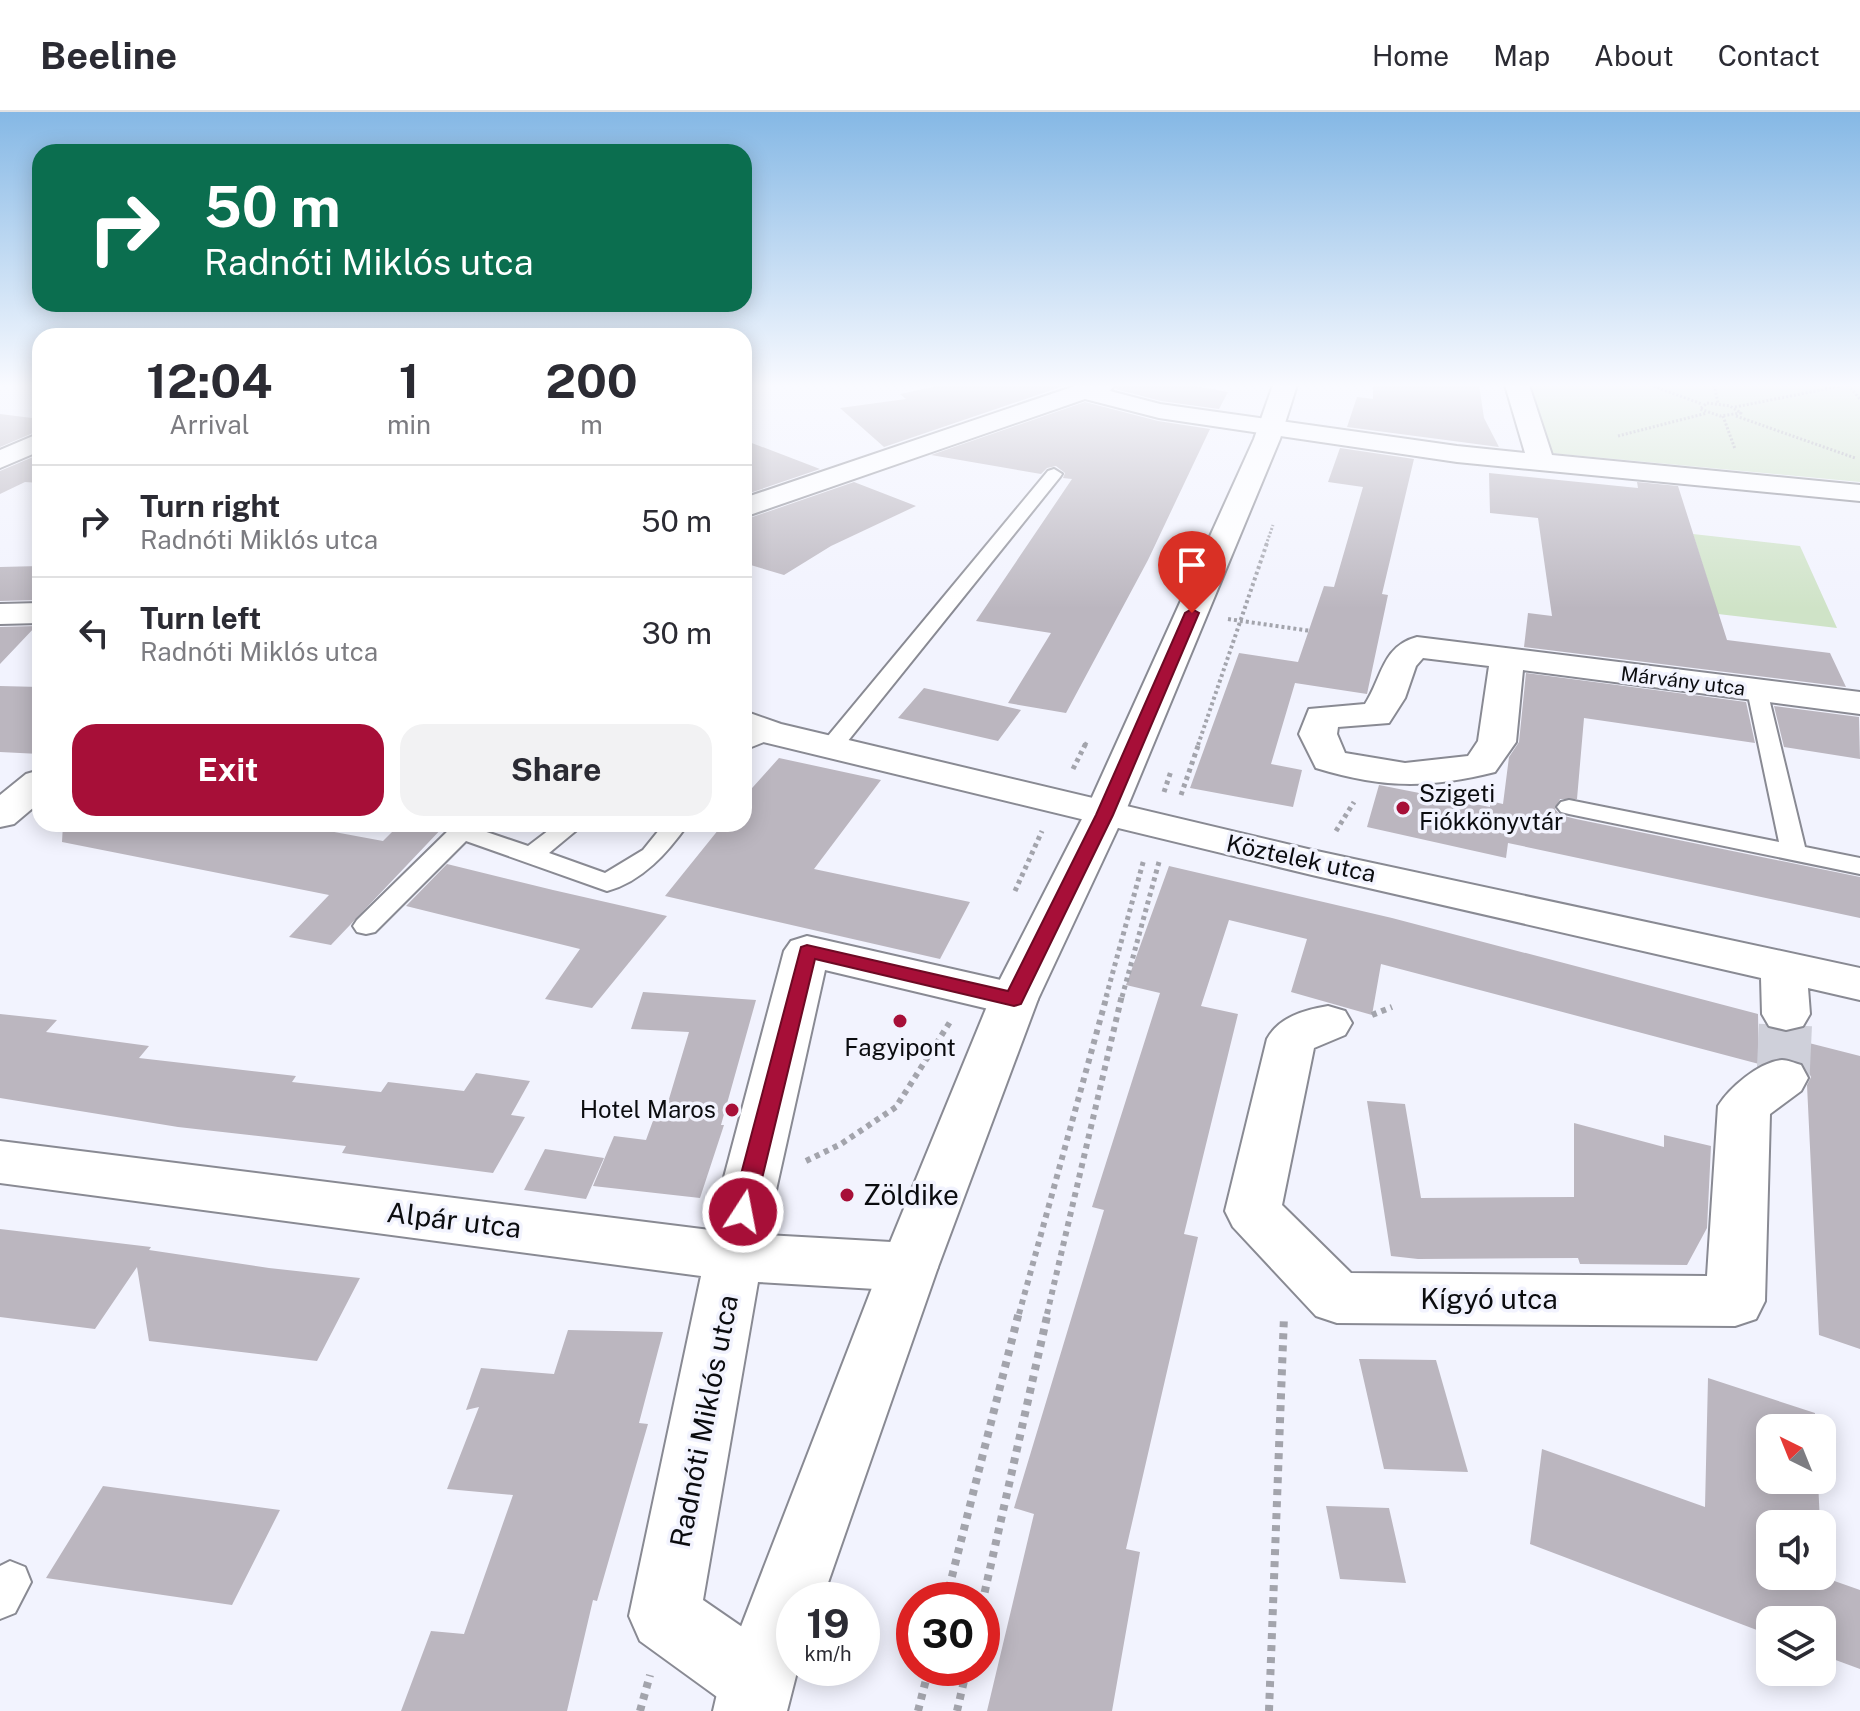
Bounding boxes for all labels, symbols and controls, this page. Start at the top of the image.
text: Beeline [40,33,177,78]
text: Home [1372,39,1449,72]
text: Map [1493,39,1550,72]
text: About [1594,39,1674,72]
text: Contact [1718,39,1820,72]
text: 50 m [204,174,341,240]
icon: right [72,176,176,280]
text: Radnóti Miklós utca [204,241,534,283]
text: 12:04 [146,352,273,409]
text: 1 [399,352,419,409]
text: 200 [545,352,638,409]
text: Arrival [169,409,250,440]
text: min [387,409,431,440]
text: m [580,409,603,440]
text: Turn right [140,488,280,524]
icon: right [72,499,116,543]
text: 50 m [641,503,712,539]
text: Radnóti Miklós utca [140,524,378,555]
pin [1158,531,1226,613]
icon: arrive [1170,543,1214,587]
text: Turn left [140,600,261,636]
icon: left [72,611,116,655]
text: 30 m [642,615,712,651]
text: Radnóti Miklós utca [140,636,378,667]
street label: Márvány utca [1619,661,1747,701]
button: Exit [72,724,384,816]
button: Share [400,724,712,816]
place label: Szigeti Fiókkönyvtár [1419,779,1563,835]
marker: Szigeti Fiókkönyvtár [1394,799,1412,817]
street label: Köztelek utca [1224,829,1378,888]
marker: Fagyipont [891,1012,909,1030]
place label: Fagyipont [844,1033,956,1061]
place label: Hotel Maros [580,1095,716,1123]
marker: Hotel Maros [723,1101,741,1119]
position arrow [701,1170,785,1254]
place label: Zöldike [863,1178,959,1211]
marker: Zöldike [838,1186,856,1204]
street label: Alpár utca [385,1195,523,1244]
street label: Kígyó utca [1420,1282,1558,1315]
street label: Radnóti Miklós utca [663,1292,744,1550]
north arrow [1756,1414,1836,1494]
map controls [1756,1414,1836,1686]
button: sound [1756,1510,1836,1590]
speed limit sign: 30 [896,1582,1000,1686]
text: 19 [806,1600,850,1647]
button: layers [1756,1606,1836,1686]
text: km/h [804,1642,852,1666]

